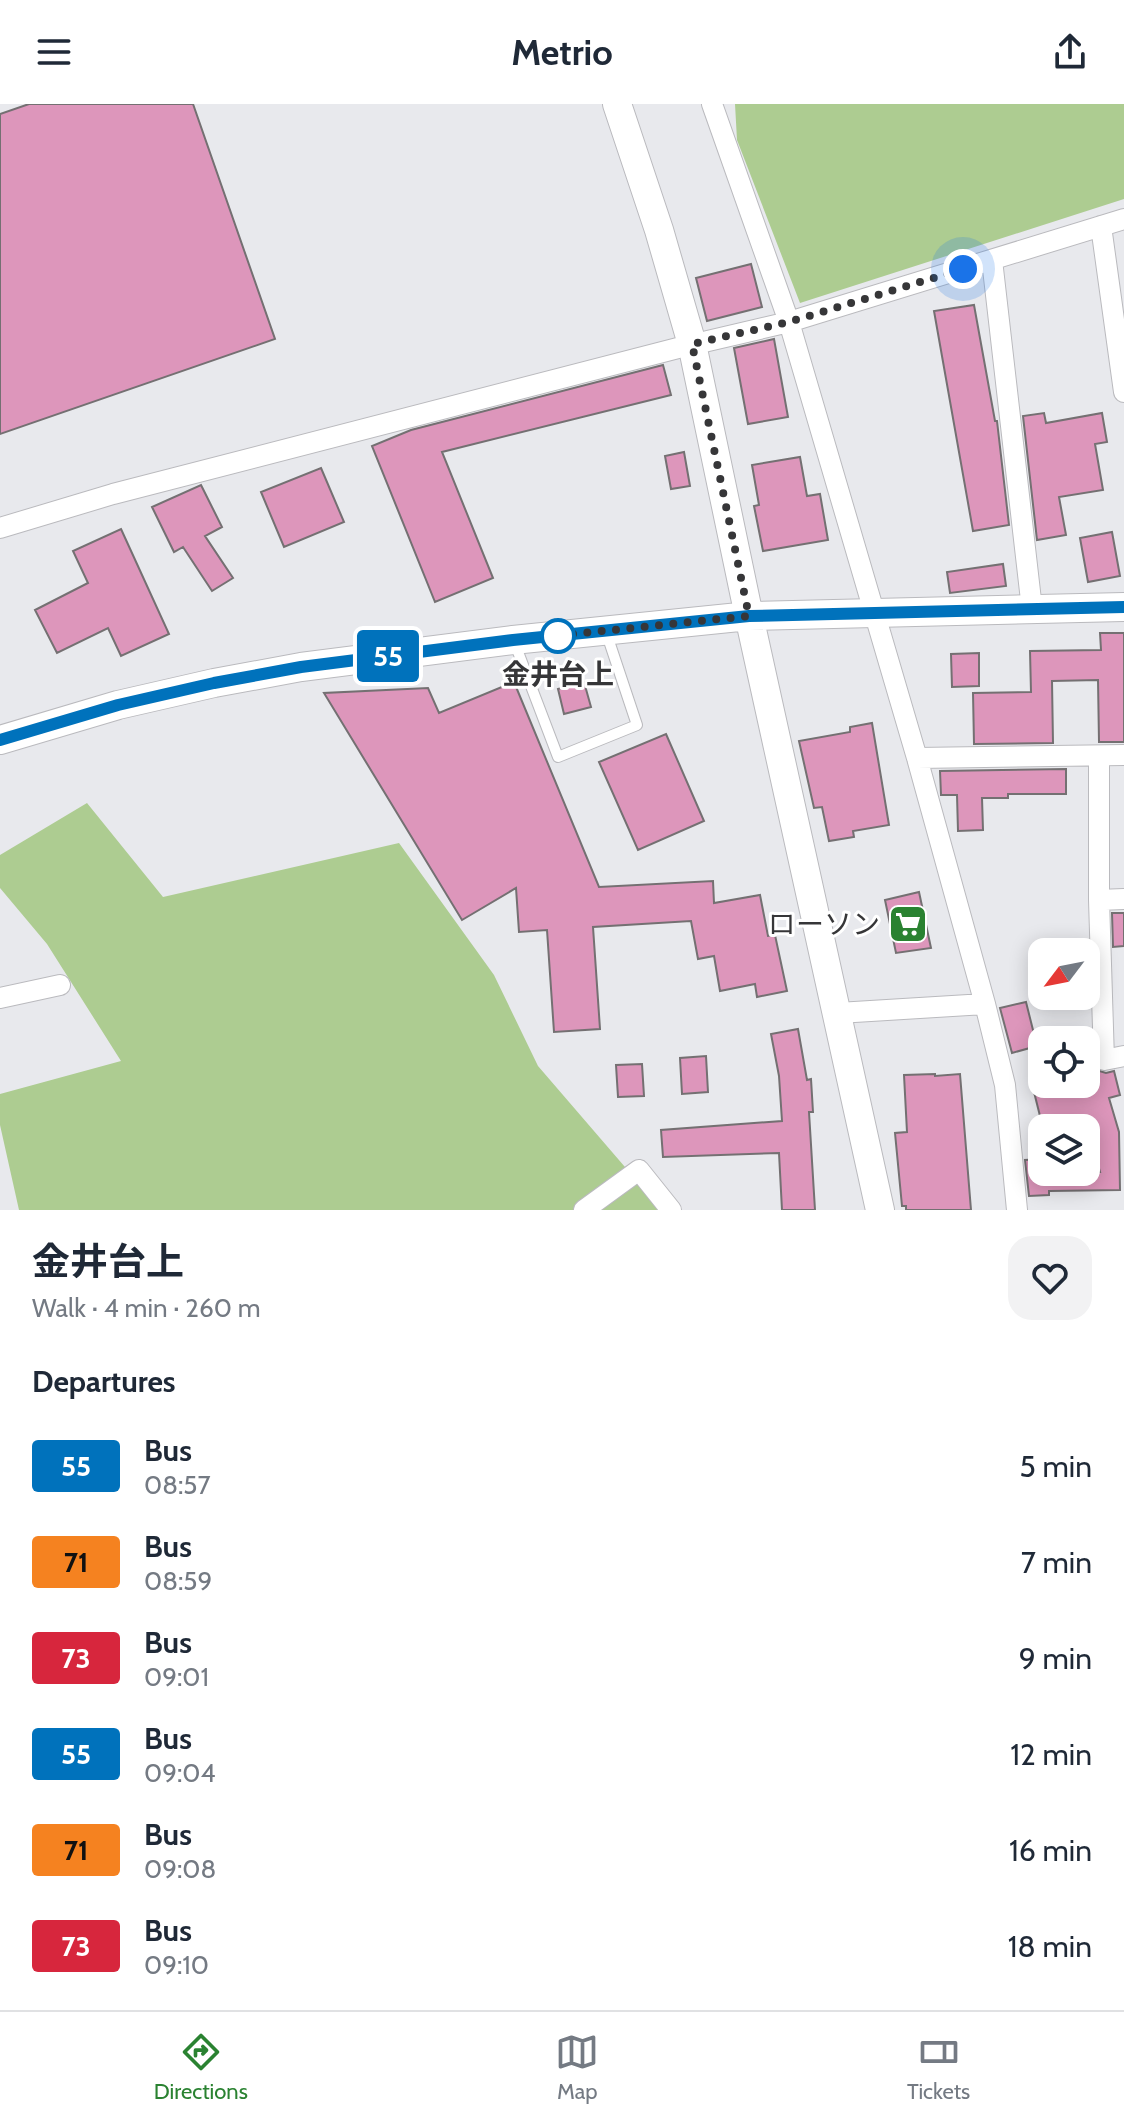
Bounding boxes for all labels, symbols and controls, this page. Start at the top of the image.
icon: menu [32,30,76,74]
text: Metrio [511,30,613,74]
icon: share [1048,30,1092,74]
your location [943,249,983,289]
marker: 金井台上 [541,619,575,653]
line badge: 55 [352,630,424,682]
text: 55 [373,639,403,673]
place label: 金井台上 [502,657,614,691]
supermarket icon: ローソン [887,903,929,945]
place label: ローソン [768,907,880,941]
north arrow [1028,938,1100,1010]
map controls [1028,938,1100,1186]
button: locate [1028,1026,1100,1098]
button: layers [1028,1114,1100,1186]
button: heart [1008,1236,1092,1320]
text: 金井台上 [32,1238,184,1285]
text: Walk · 4 min · 260 m [32,1292,261,1324]
text: Departures [32,1363,176,1400]
text: Bus [144,1432,192,1469]
text: 5 min [1020,1448,1092,1485]
text: 55 [61,1449,91,1483]
text: 08:57 [144,1469,210,1501]
text: Bus [144,1528,192,1565]
text: 7 min [1021,1544,1092,1581]
text: 71 [64,1545,88,1579]
text: 08:59 [144,1565,212,1597]
text: Bus [144,1624,192,1661]
text: 9 min [1019,1640,1092,1677]
text: 73 [61,1641,91,1675]
text: 09:01 [144,1661,209,1693]
text: Bus [144,1720,192,1757]
text: 12 min [1010,1736,1092,1773]
text: 55 [61,1737,91,1771]
text: 09:04 [144,1757,216,1789]
text: Bus [144,1816,192,1853]
text: 16 min [1009,1832,1092,1869]
text: 71 [64,1833,88,1867]
text: 09:08 [144,1853,216,1885]
text: Bus [144,1912,192,1949]
text: 18 min [1008,1928,1092,1965]
text: 73 [61,1929,91,1963]
text: 09:10 [144,1949,209,1981]
tab: Directions [154,2030,248,2105]
tab: Map [555,2030,599,2105]
tab: Tickets [907,2030,970,2105]

